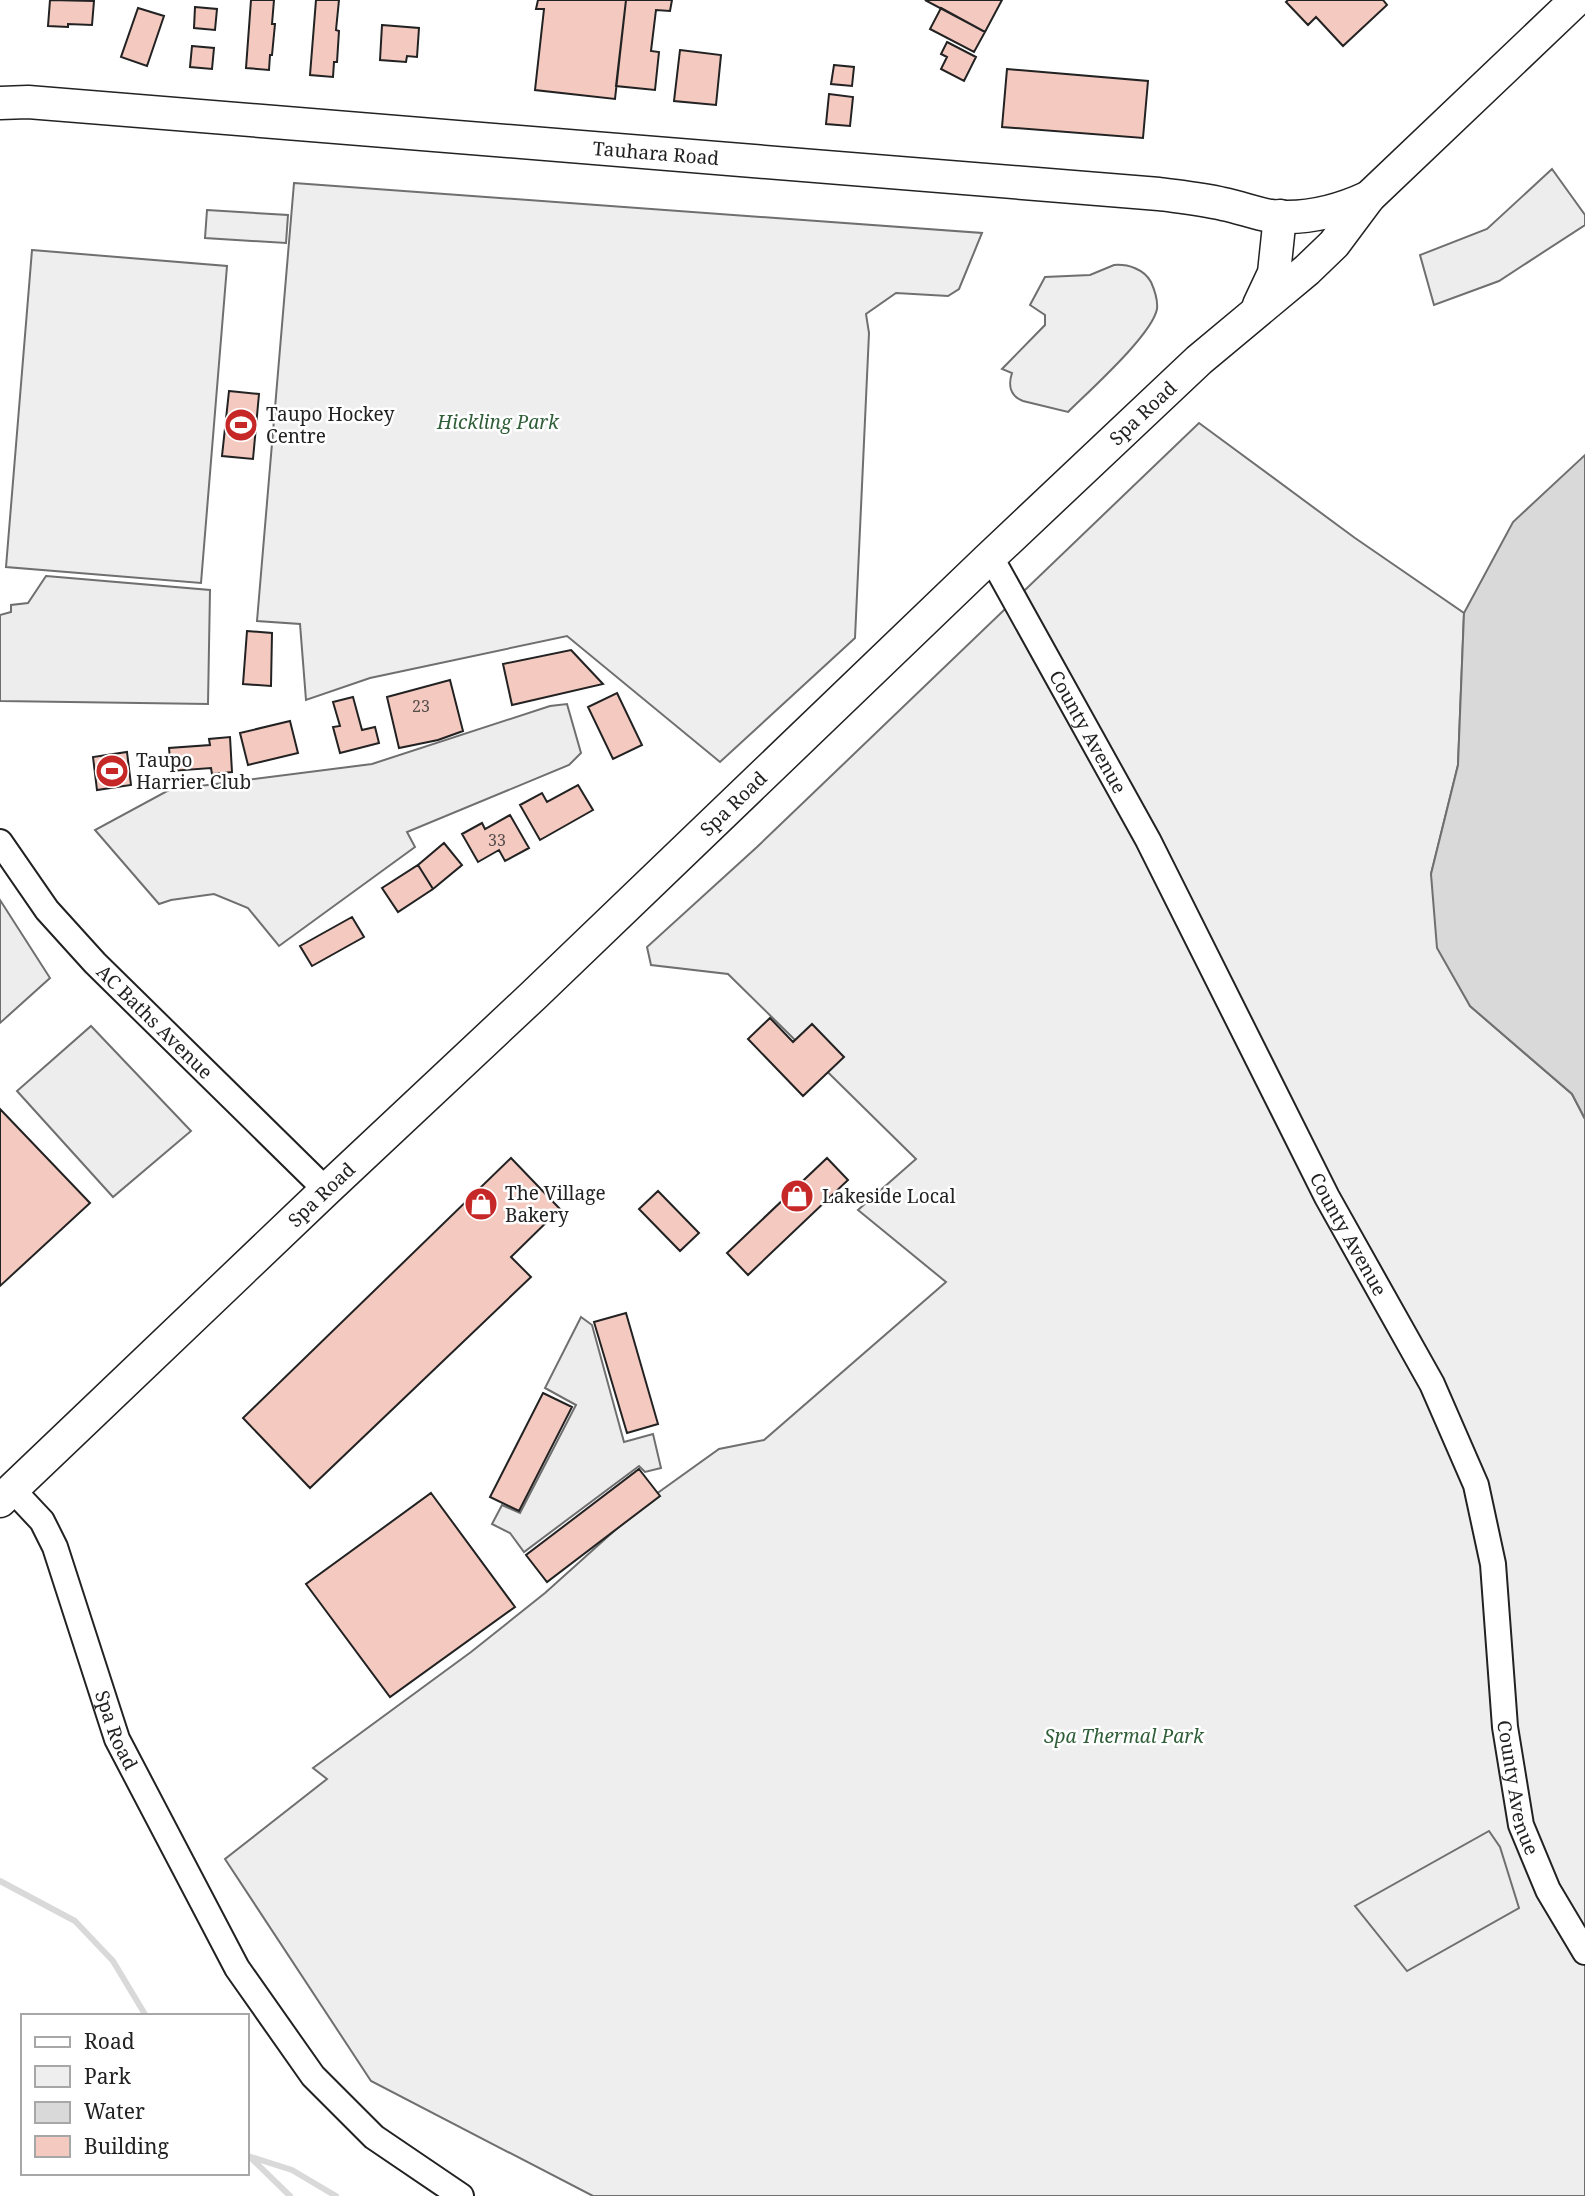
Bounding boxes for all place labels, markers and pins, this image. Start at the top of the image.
place label: Taupo Hockey Centre [266,401,395,449]
sports icon: Taupo Hockey Centre [222,406,260,444]
place label: Taupo Harrier Club [136,747,251,795]
sports icon: Taupo Harrier Club [93,752,131,790]
shop icon: Lakeside Local [778,1177,816,1215]
place label: The Village Bakery [505,1180,606,1228]
place label: Lakeside Local [822,1183,956,1209]
shop icon: The Village Bakery [462,1185,500,1223]

